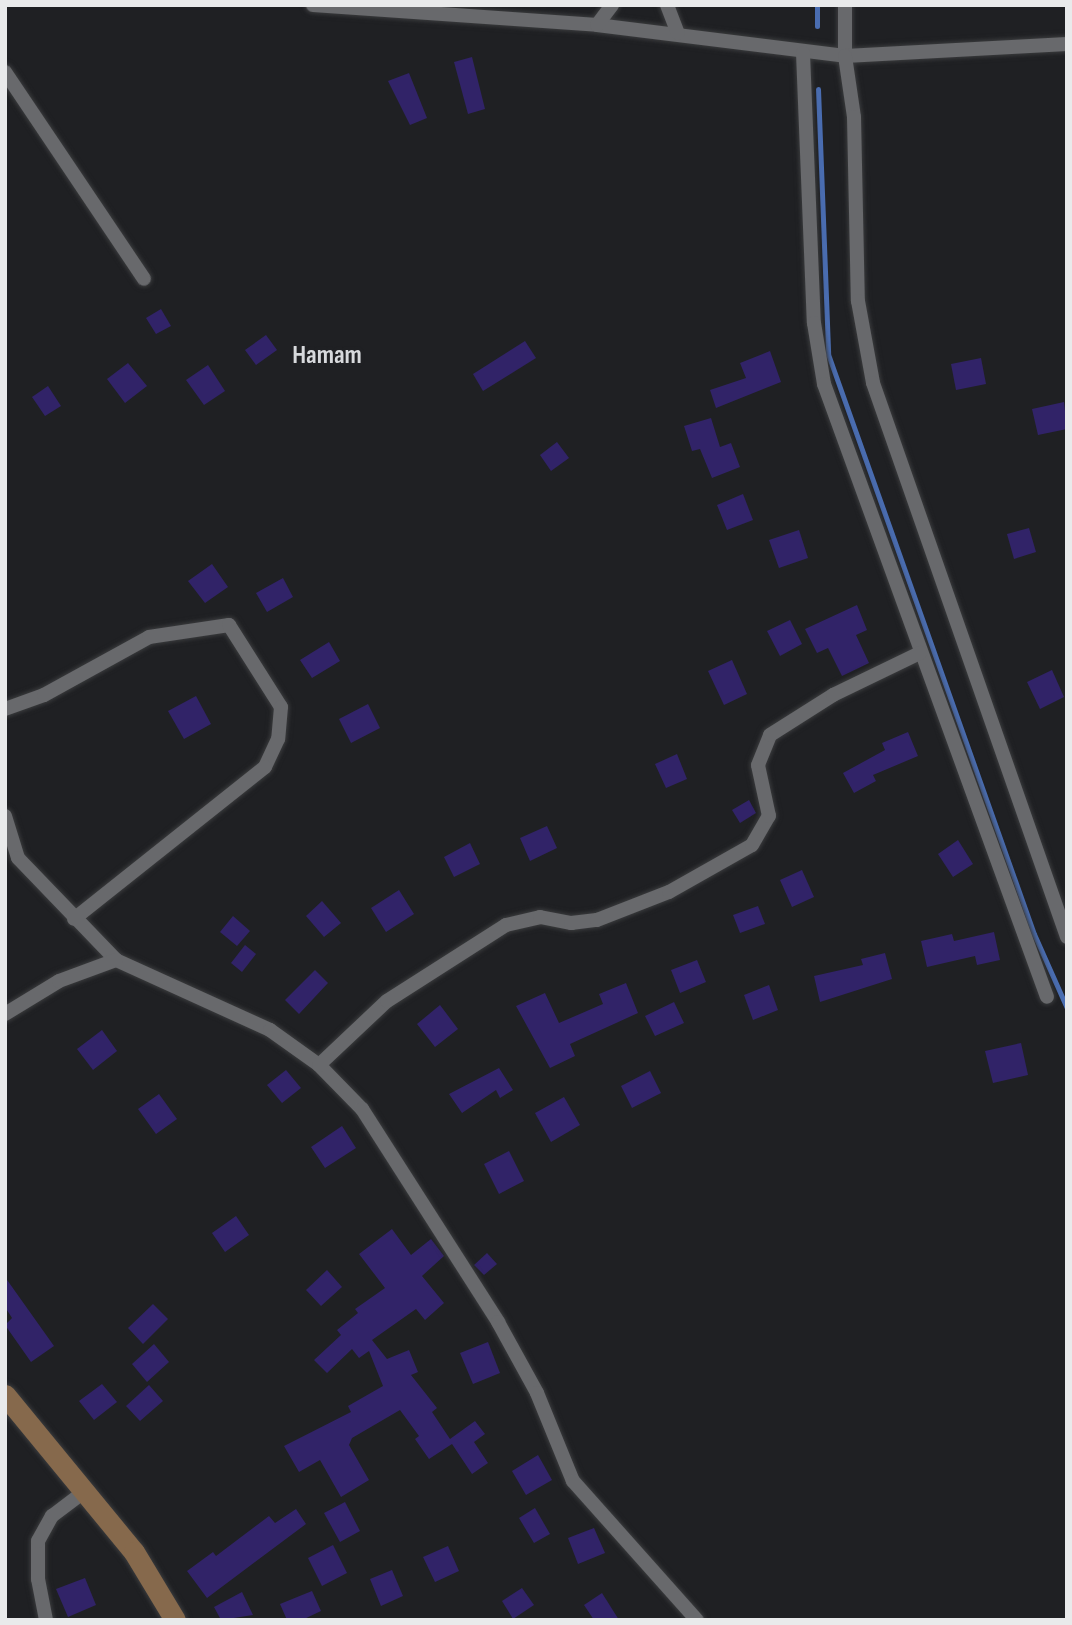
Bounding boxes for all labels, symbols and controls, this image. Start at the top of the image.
district label: Hamam [292,340,362,372]

